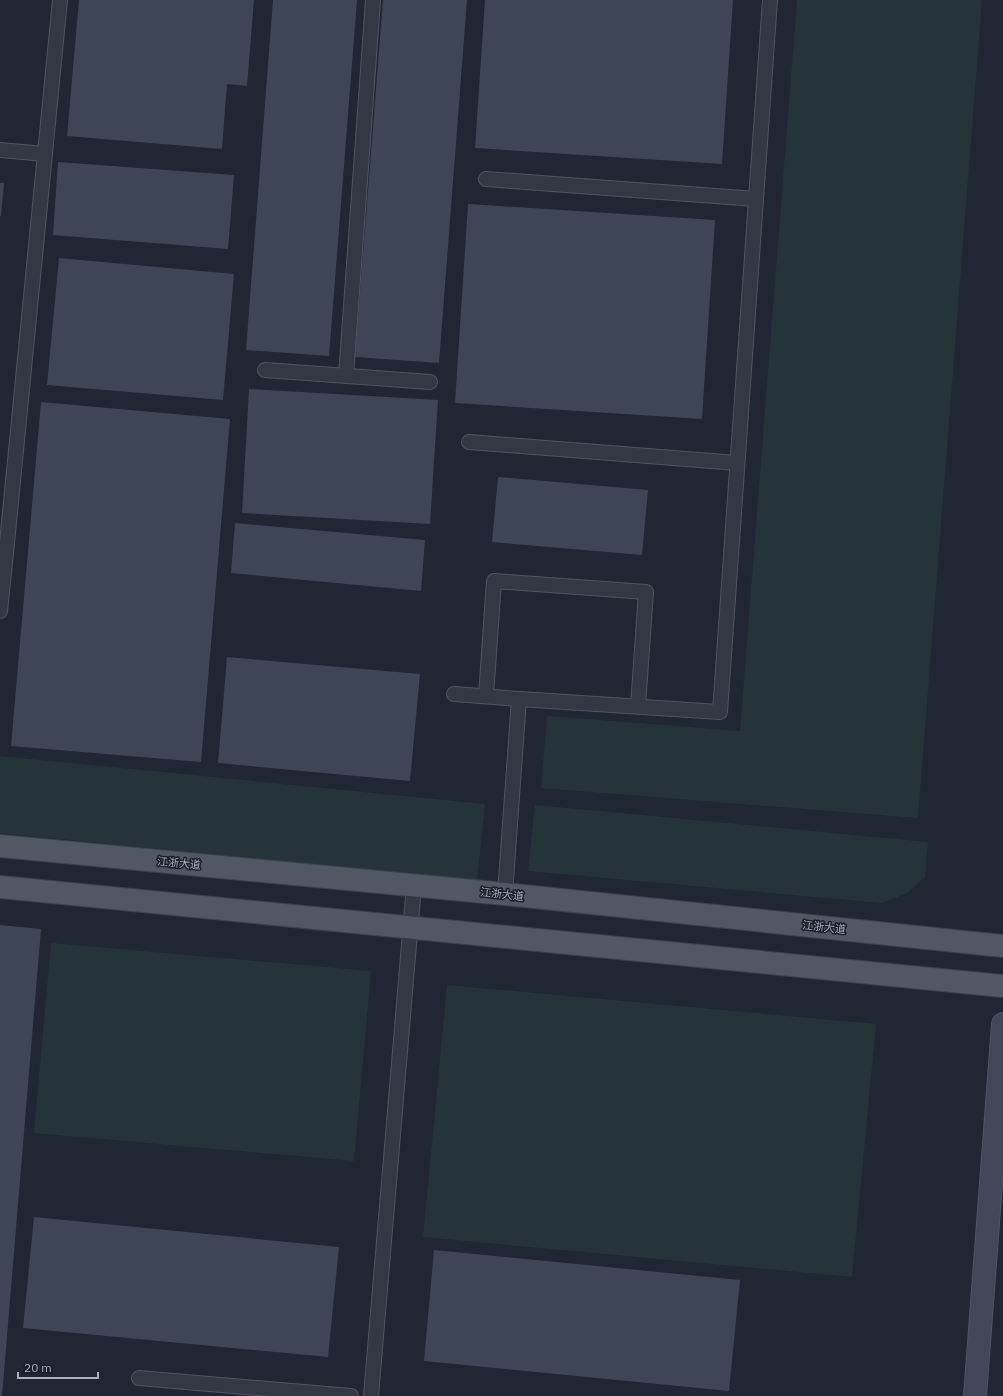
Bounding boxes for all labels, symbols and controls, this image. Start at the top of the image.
street label: 江浙大道 [156,854,202,872]
street label: 江浙大道 [479,885,525,903]
street label: 江浙大道 [801,918,847,936]
scale bar [18,1354,98,1380]
text: 20 m [24,1360,52,1375]

